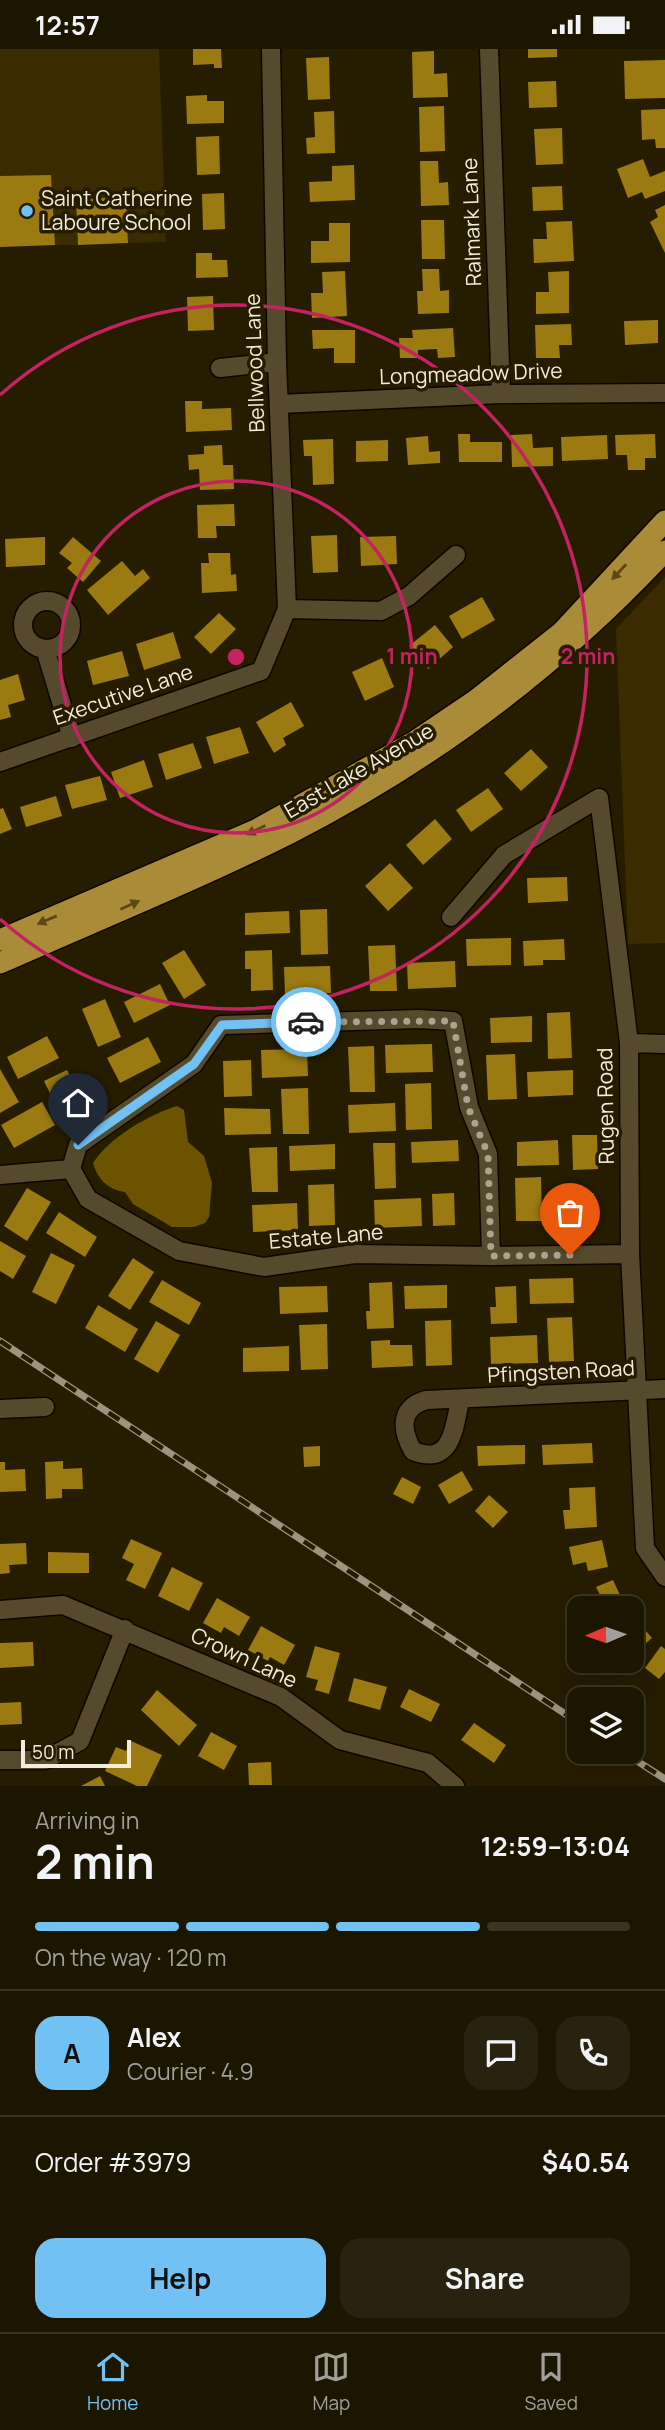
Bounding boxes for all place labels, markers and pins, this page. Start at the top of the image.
place label: Saint Catherine Laboure School [41,184,193,236]
marker: Saint Catherine Laboure School [19,203,35,219]
centre of rings [224,645,248,669]
pin [48,1073,108,1145]
pin [540,1183,600,1255]

